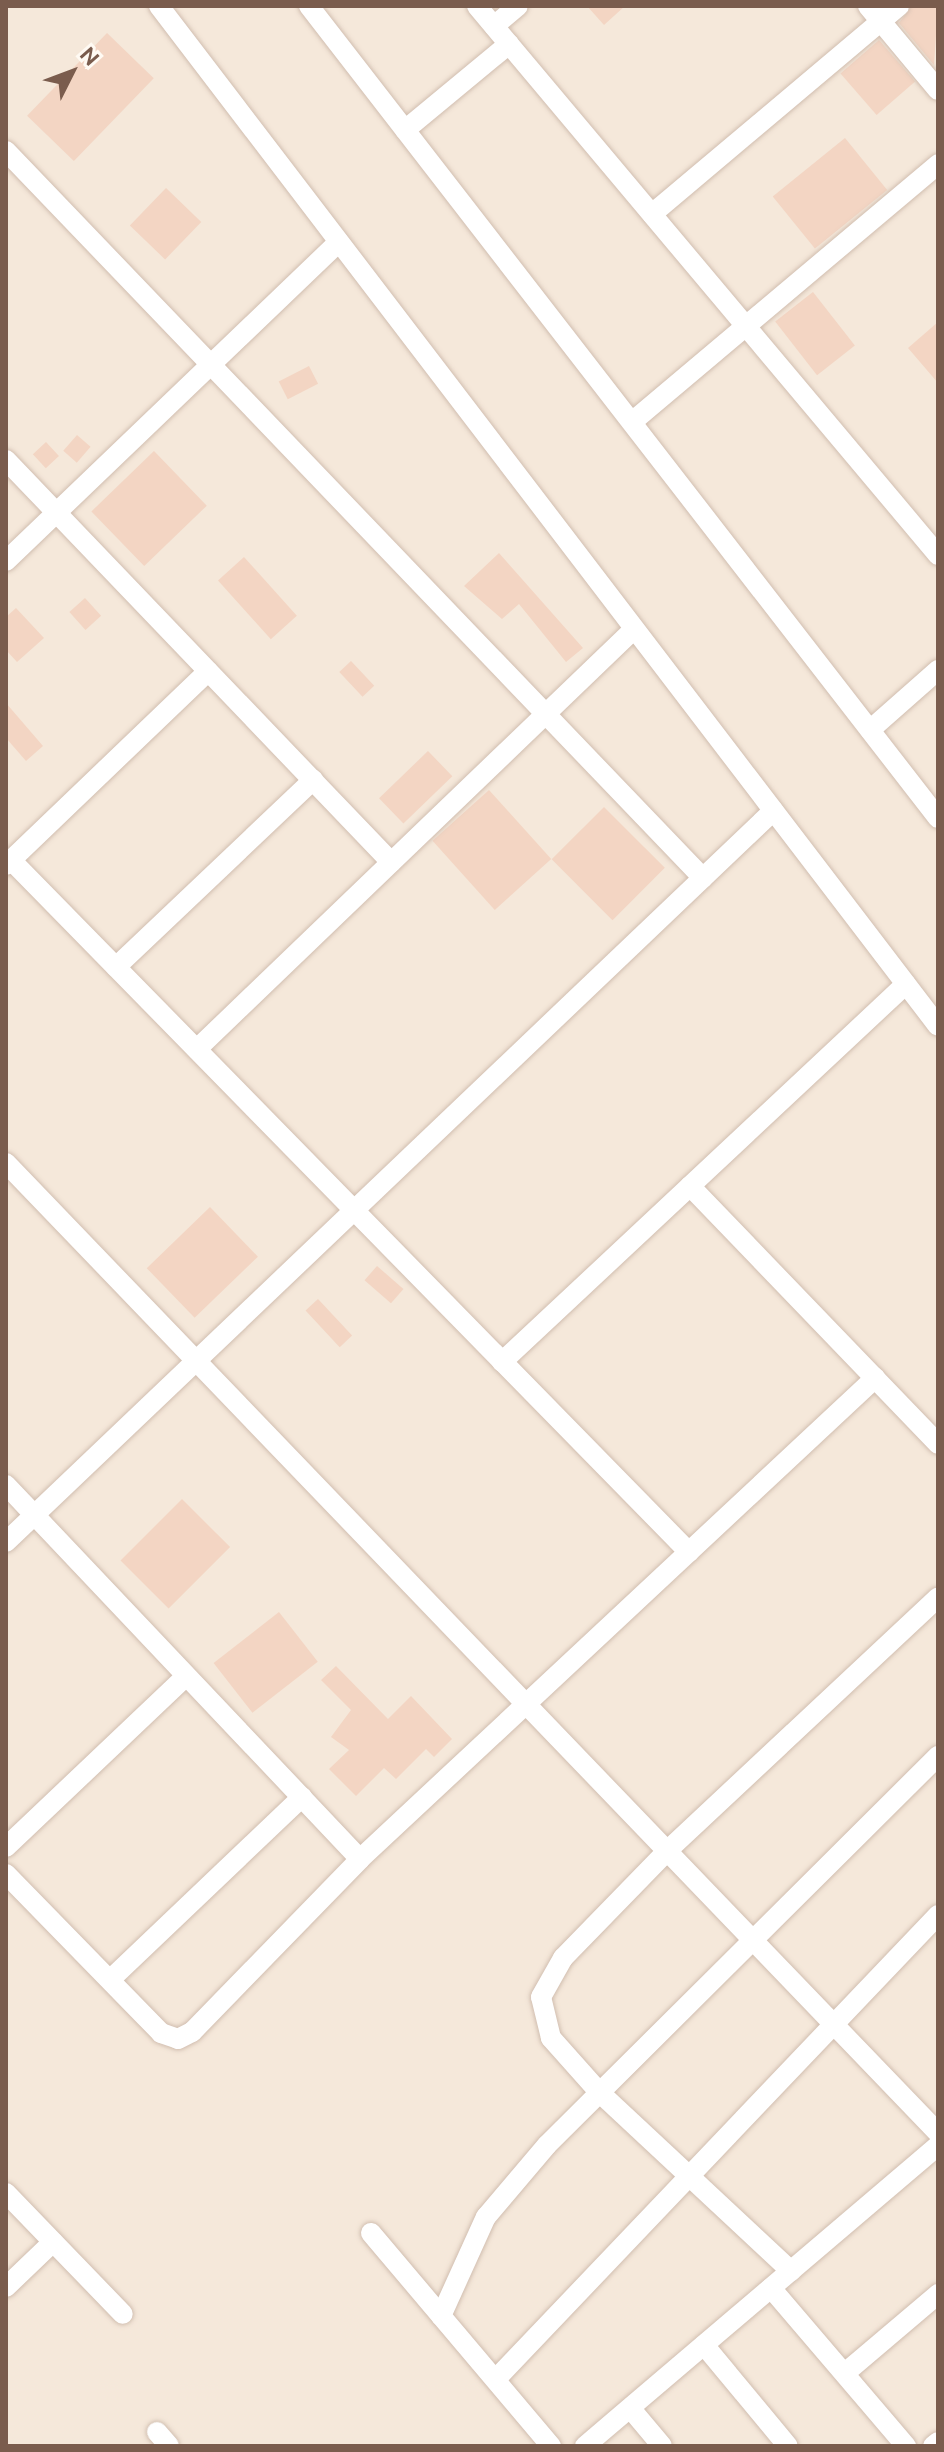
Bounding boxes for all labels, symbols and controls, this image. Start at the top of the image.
north arrow [32,32,112,112]
text: N [75,41,105,70]

